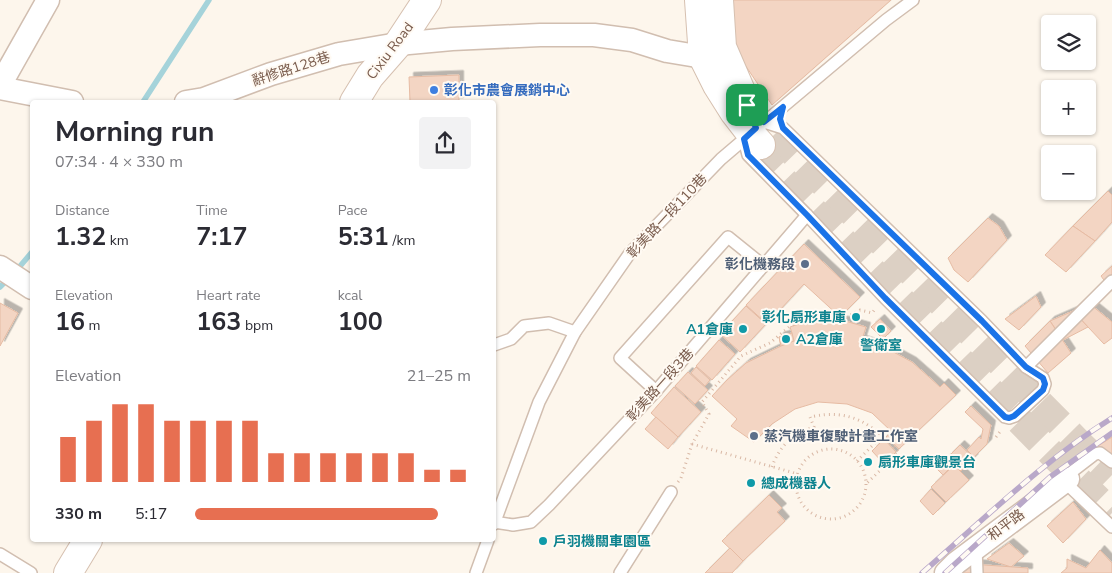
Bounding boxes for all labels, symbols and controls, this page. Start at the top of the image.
map controls [1041,15,1096,200]
button: layers [1041,15,1096,70]
street label: Cixiu Road [362,18,418,84]
street label: 辭修路128巷 [249,47,333,91]
button: + [1041,80,1096,135]
place label: 彰化市農會展銷中心 [444,81,570,100]
marker: 彰化市農會展銷中心 [428,84,440,96]
pin [726,84,768,126]
icon: arrive [733,91,761,119]
text: Morning run [55,113,214,151]
button: share [419,117,471,169]
button: − [1041,145,1096,200]
text: 07:34 · 4 × 330 m [55,151,183,173]
street label: 彰美路一段110巷 [623,170,711,262]
text: Distance [55,201,109,220]
text: Time [196,201,227,220]
text: Pace [338,201,367,220]
text: 1.32 [55,220,106,254]
text: 7:17 [196,220,248,254]
text: 5:31 [338,220,389,254]
text: km [106,231,129,250]
text: /km [389,231,415,250]
place label: 彰化機務段 [725,255,795,274]
marker: 彰化機務段 [799,258,811,270]
text: Elevation [55,286,113,305]
text: Heart rate [196,286,260,305]
text: kcal [338,286,362,305]
text: 16 [55,305,85,339]
text: 163 [196,305,241,339]
text: 100 [338,305,383,339]
place label: 彰化扇形車庫 [762,308,846,327]
marker: 彰化扇形車庫 [850,311,862,323]
text: m [85,316,101,335]
text: bpm [241,316,273,335]
place label: A1倉庫 [686,320,733,339]
marker: A1倉庫 [737,323,749,335]
marker: 警衛室 [875,323,887,335]
place label: A2倉庫 [796,330,843,349]
marker: A2倉庫 [780,333,792,345]
place label: 警衛室 [860,336,902,355]
street label: 彰美路一段3巷 [622,344,698,426]
text: Elevation [55,365,121,387]
text: 21–25 m [407,365,471,387]
place label: 蒸汽機車復駛計畫工作室 [764,427,918,446]
marker: 蒸汽機車復駛計畫工作室 [748,430,760,442]
place label: 扇形車庫觀景台 [878,453,976,472]
marker: 扇形車庫觀景台 [862,456,874,468]
place label: 總成機器人 [761,474,831,493]
marker: 總成機器人 [745,477,757,489]
text: 330 m [55,503,102,525]
text: 5:17 [135,503,167,525]
street label: 和平路 [984,505,1028,545]
place label: 戶羽機關車園區 [553,532,651,551]
marker: 戶羽機關車園區 [537,535,549,547]

